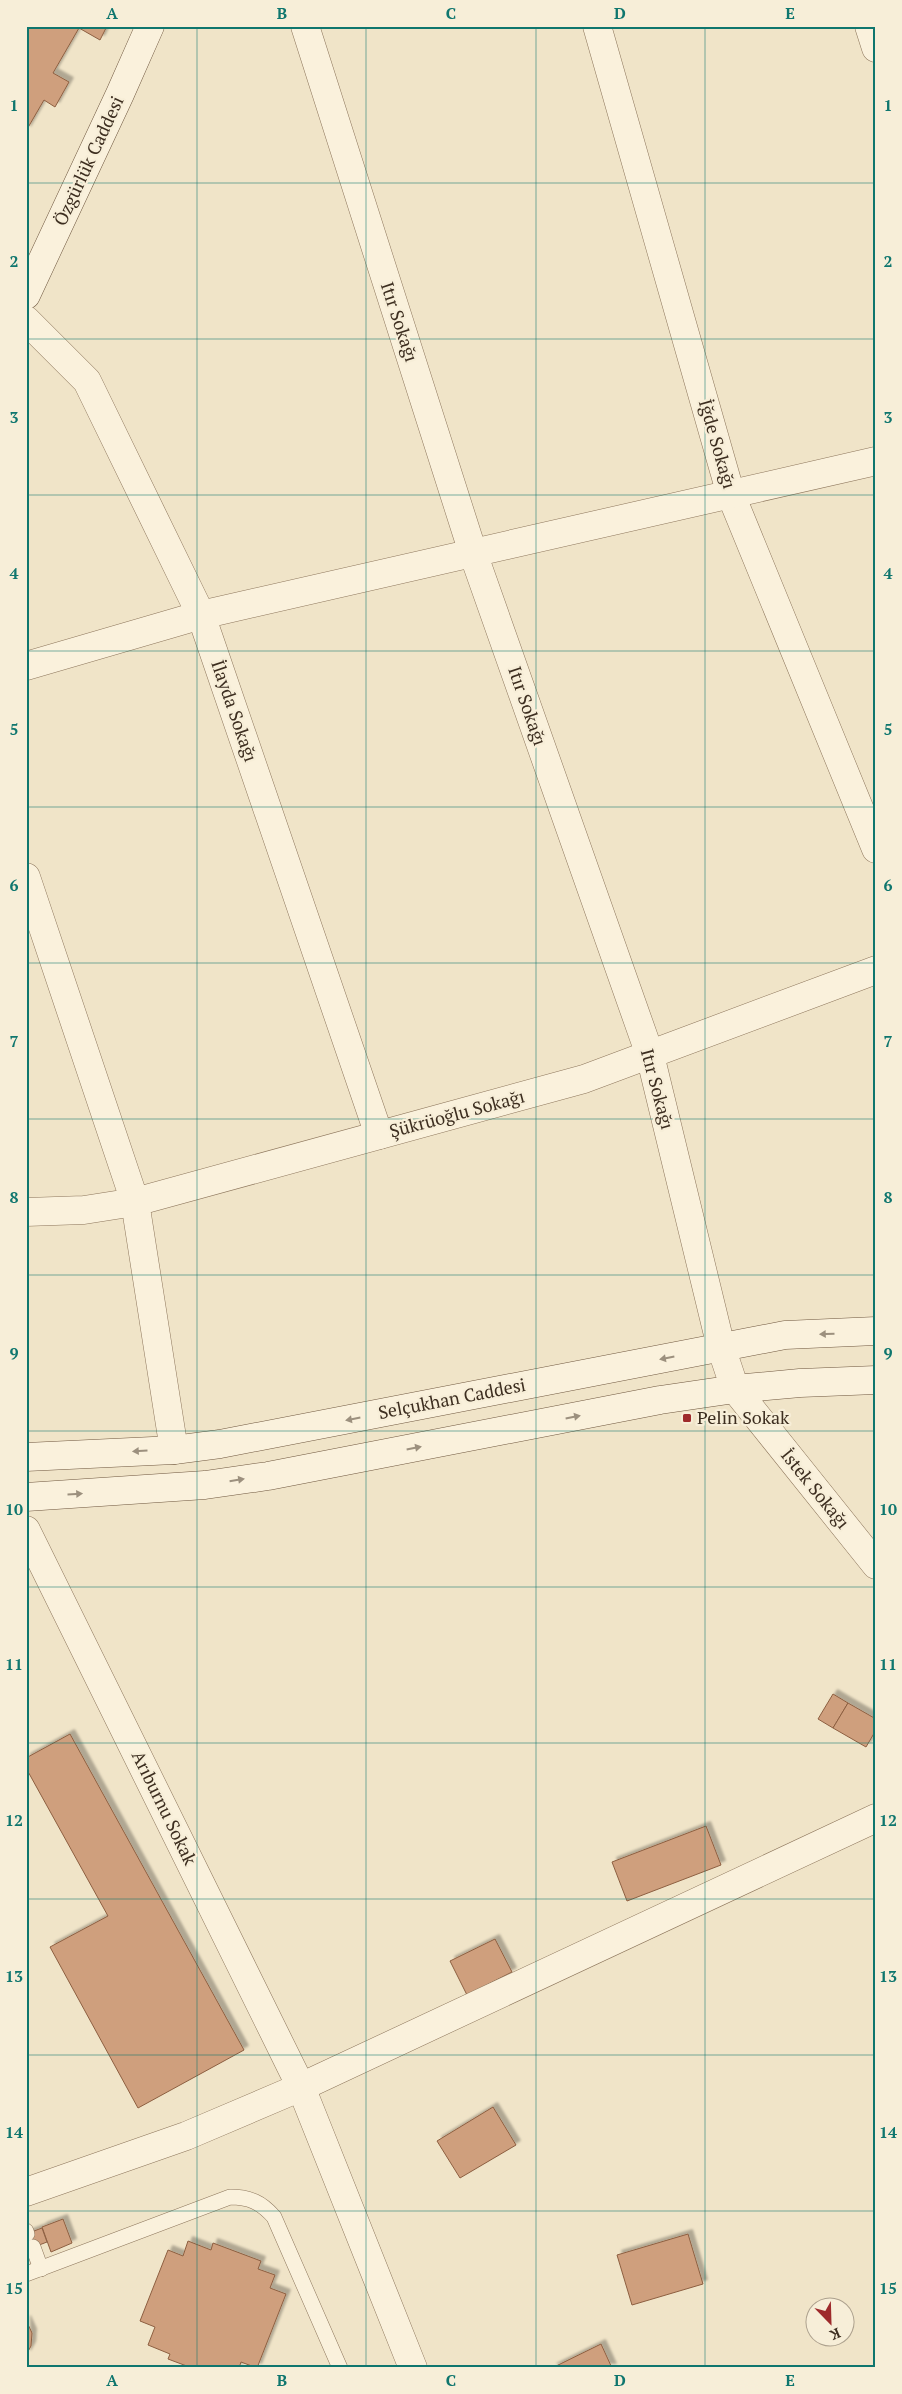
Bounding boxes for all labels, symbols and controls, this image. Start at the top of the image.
text: A [106,2,118,24]
text: B [277,2,287,24]
text: C [446,2,456,24]
text: D [614,2,626,24]
text: E [785,2,795,24]
street label: Özgürlük Caddesi [48,92,129,229]
text: 1 [9,94,19,116]
text: 1 [883,94,893,116]
text: 2 [9,250,19,272]
text: 2 [883,250,893,272]
street label: Itır Sokağı [376,279,424,365]
street label: İğde Sokağı [694,396,742,491]
text: 3 [9,406,19,428]
text: 3 [883,406,893,428]
text: 4 [9,562,19,584]
text: 4 [883,562,893,584]
street label: İlayda Sokağı [206,657,264,765]
street label: Itır Sokağı [503,663,553,749]
text: 5 [9,718,19,740]
text: 5 [883,718,893,740]
text: 6 [9,874,19,896]
text: 6 [883,874,893,896]
text: 7 [9,1030,19,1052]
text: 7 [883,1030,893,1052]
street label: Itır Sokağı [636,1046,680,1132]
street label: Şükrüoğlu Sokağı [387,1083,527,1143]
text: 8 [9,1186,19,1208]
text: 8 [883,1186,893,1208]
one-way arrow [819,1330,835,1338]
text: 9 [9,1342,19,1364]
text: 9 [883,1342,893,1364]
one-way arrow [659,1354,674,1362]
street label: Selçukhan Caddesi [376,1372,528,1424]
place label: Pelin Sokak [697,1405,790,1429]
marker: Pelin Sokak [681,1412,693,1424]
one-way arrow [566,1413,581,1421]
one-way arrow [345,1415,360,1423]
one-way arrow [406,1443,422,1451]
street label: İstek Sokağı [776,1443,855,1533]
one-way arrow [132,1448,148,1456]
one-way arrow [229,1476,245,1484]
one-way arrow [67,1490,83,1498]
text: 10 [5,1498,23,1520]
text: 10 [879,1498,897,1520]
text: 11 [5,1653,23,1675]
text: 11 [879,1653,897,1675]
street label: Arıburnu Sokak [127,1746,203,1869]
text: 12 [5,1809,23,1831]
text: 12 [879,1809,897,1831]
text: 13 [5,1965,23,1987]
text: 13 [879,1965,897,1987]
text: 14 [5,2121,23,2143]
text: 14 [879,2121,897,2143]
text: 15 [5,2277,23,2299]
text: 15 [879,2277,897,2299]
north arrow [804,2296,854,2346]
text: K [827,2324,844,2345]
text: A [106,2369,118,2391]
text: B [277,2369,287,2391]
text: C [446,2369,456,2391]
text: D [614,2369,626,2391]
text: E [785,2369,795,2391]

